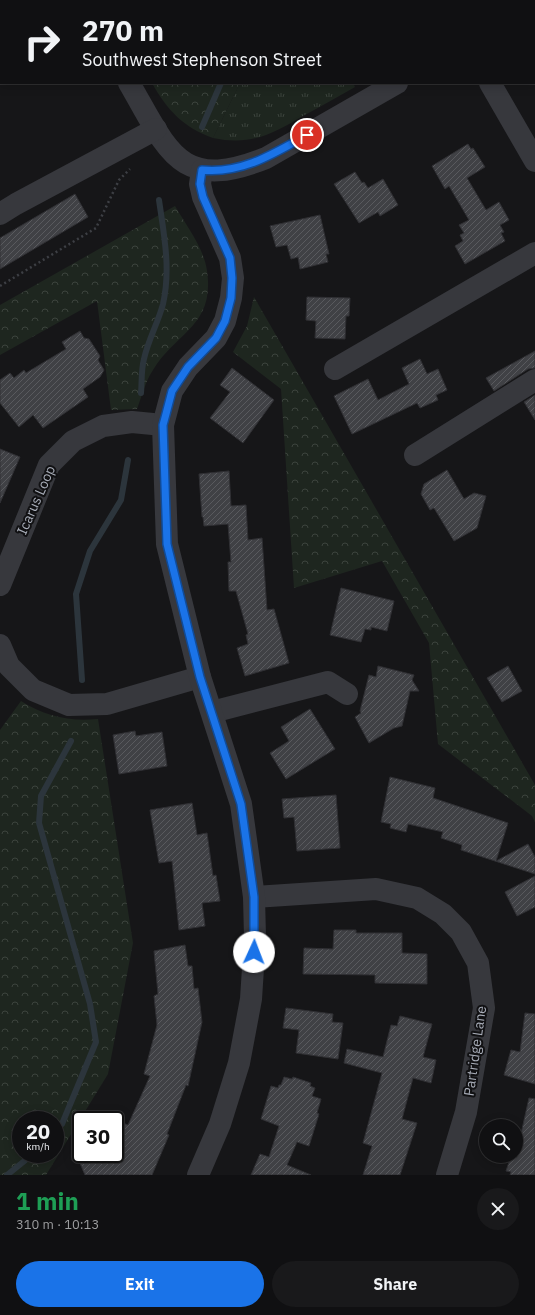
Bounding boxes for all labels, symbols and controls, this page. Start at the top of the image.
text: 270 m [82,12,164,49]
icon: right [16,16,68,68]
text: Southwest Stephenson Street [82,48,322,71]
pin [290,118,324,152]
icon: arrive [296,124,318,146]
street label: Icarus Loop [13,463,59,537]
position arrow [233,931,275,973]
street label: Partridge Lane [460,1004,490,1097]
speed limit sign: 30 [72,1111,124,1163]
text: 20 [26,1118,50,1145]
map controls [479,1119,523,1163]
button: search [479,1119,523,1163]
text: km/h [26,1140,50,1153]
text: 1 min [16,1185,79,1217]
button: close [477,1188,519,1230]
text: 310 m · 10:13 [16,1216,99,1233]
button: Exit [16,1261,264,1307]
button: Share [272,1261,519,1307]

